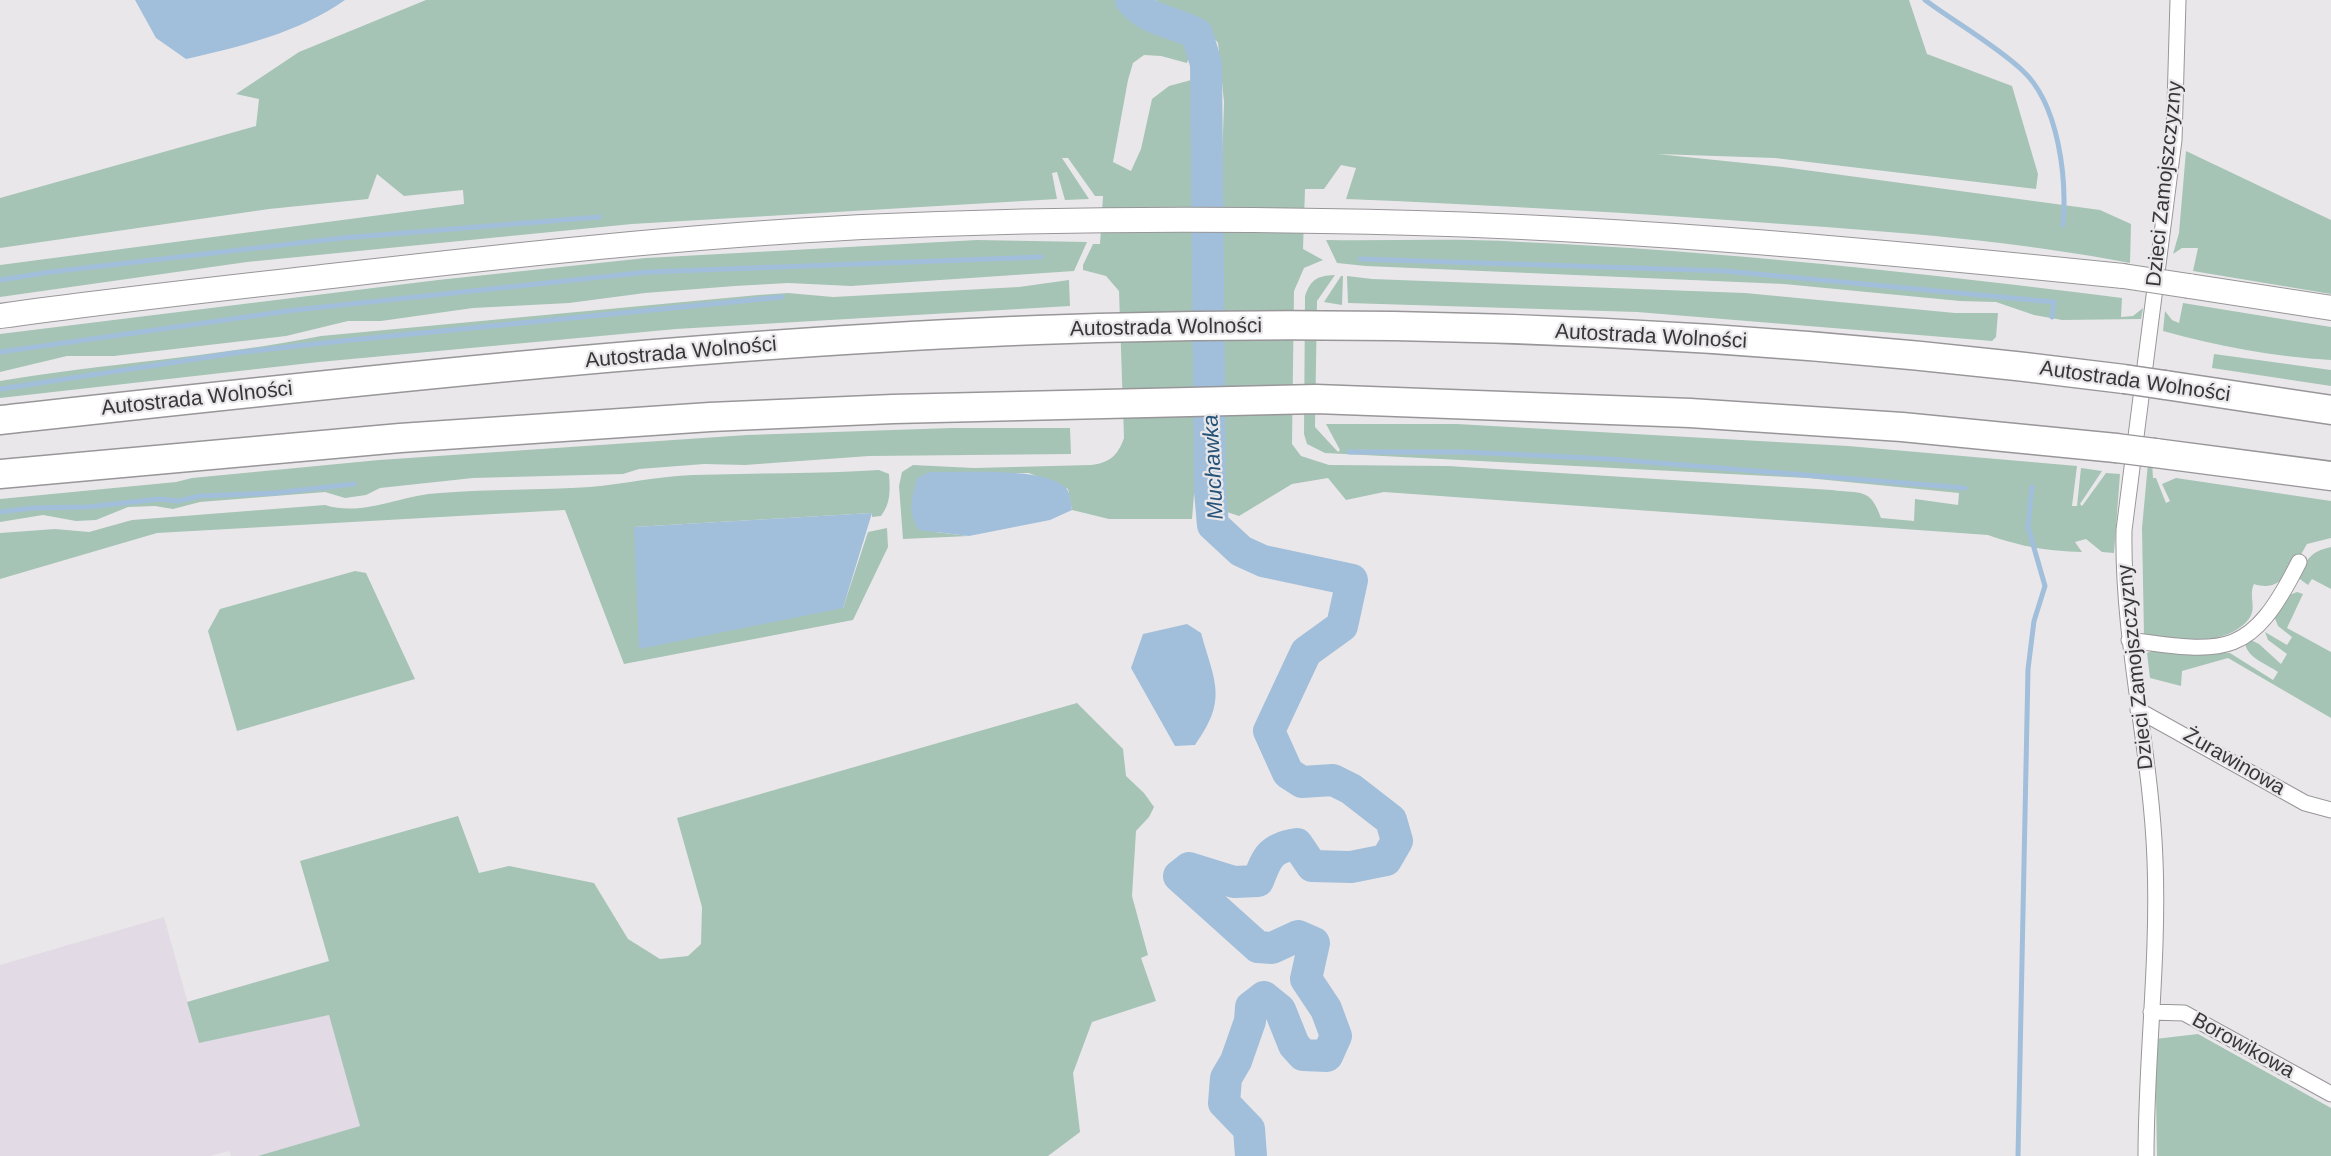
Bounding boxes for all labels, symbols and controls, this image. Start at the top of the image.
street label: Dzieci Zamojszczyzny [2142,80,2188,288]
street label: Autostrada Wolności [1070,314,1262,342]
street label: Autostrada Wolności [1554,319,1748,355]
street label: Autostrada Wolności [584,332,778,374]
street label: Autostrada Wolności [2038,356,2232,408]
street label: Autostrada Wolności [100,376,294,422]
water label: Muchawka [1198,414,1230,520]
street label: Dzieci Zamojszczyzny [2113,563,2159,771]
street label: Żurawinowa [2179,723,2289,801]
street label: Borowikowa [2187,1008,2299,1084]

